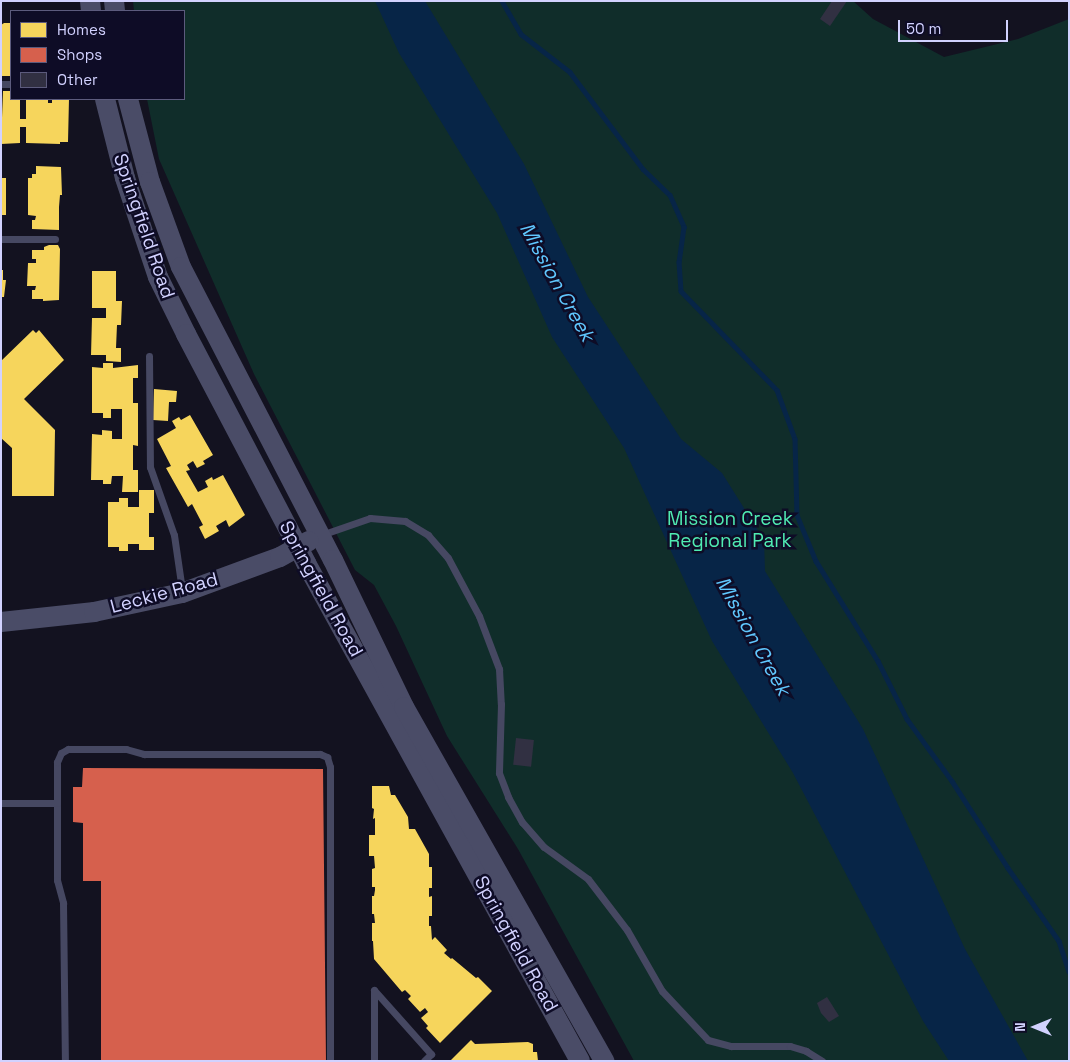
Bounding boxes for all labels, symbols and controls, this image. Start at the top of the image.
legend [10,10,185,100]
scale bar [900,10,1010,42]
text: 50 m [906,19,941,38]
text: Homes [57,20,106,39]
text: Shops [57,45,102,64]
text: Other [57,70,98,89]
street label: Springfield Road [109,151,179,301]
water label: Mission Creek [514,218,600,346]
park label: Mission Creek Regional Park [667,508,793,552]
street label: Springfield Road [274,517,368,661]
street label: Leckie Road [108,568,220,618]
water label: Mission Creek [710,572,796,700]
street label: Springfield Road [469,872,563,1016]
north arrow [1010,1002,1060,1052]
text: N [1011,1022,1029,1032]

